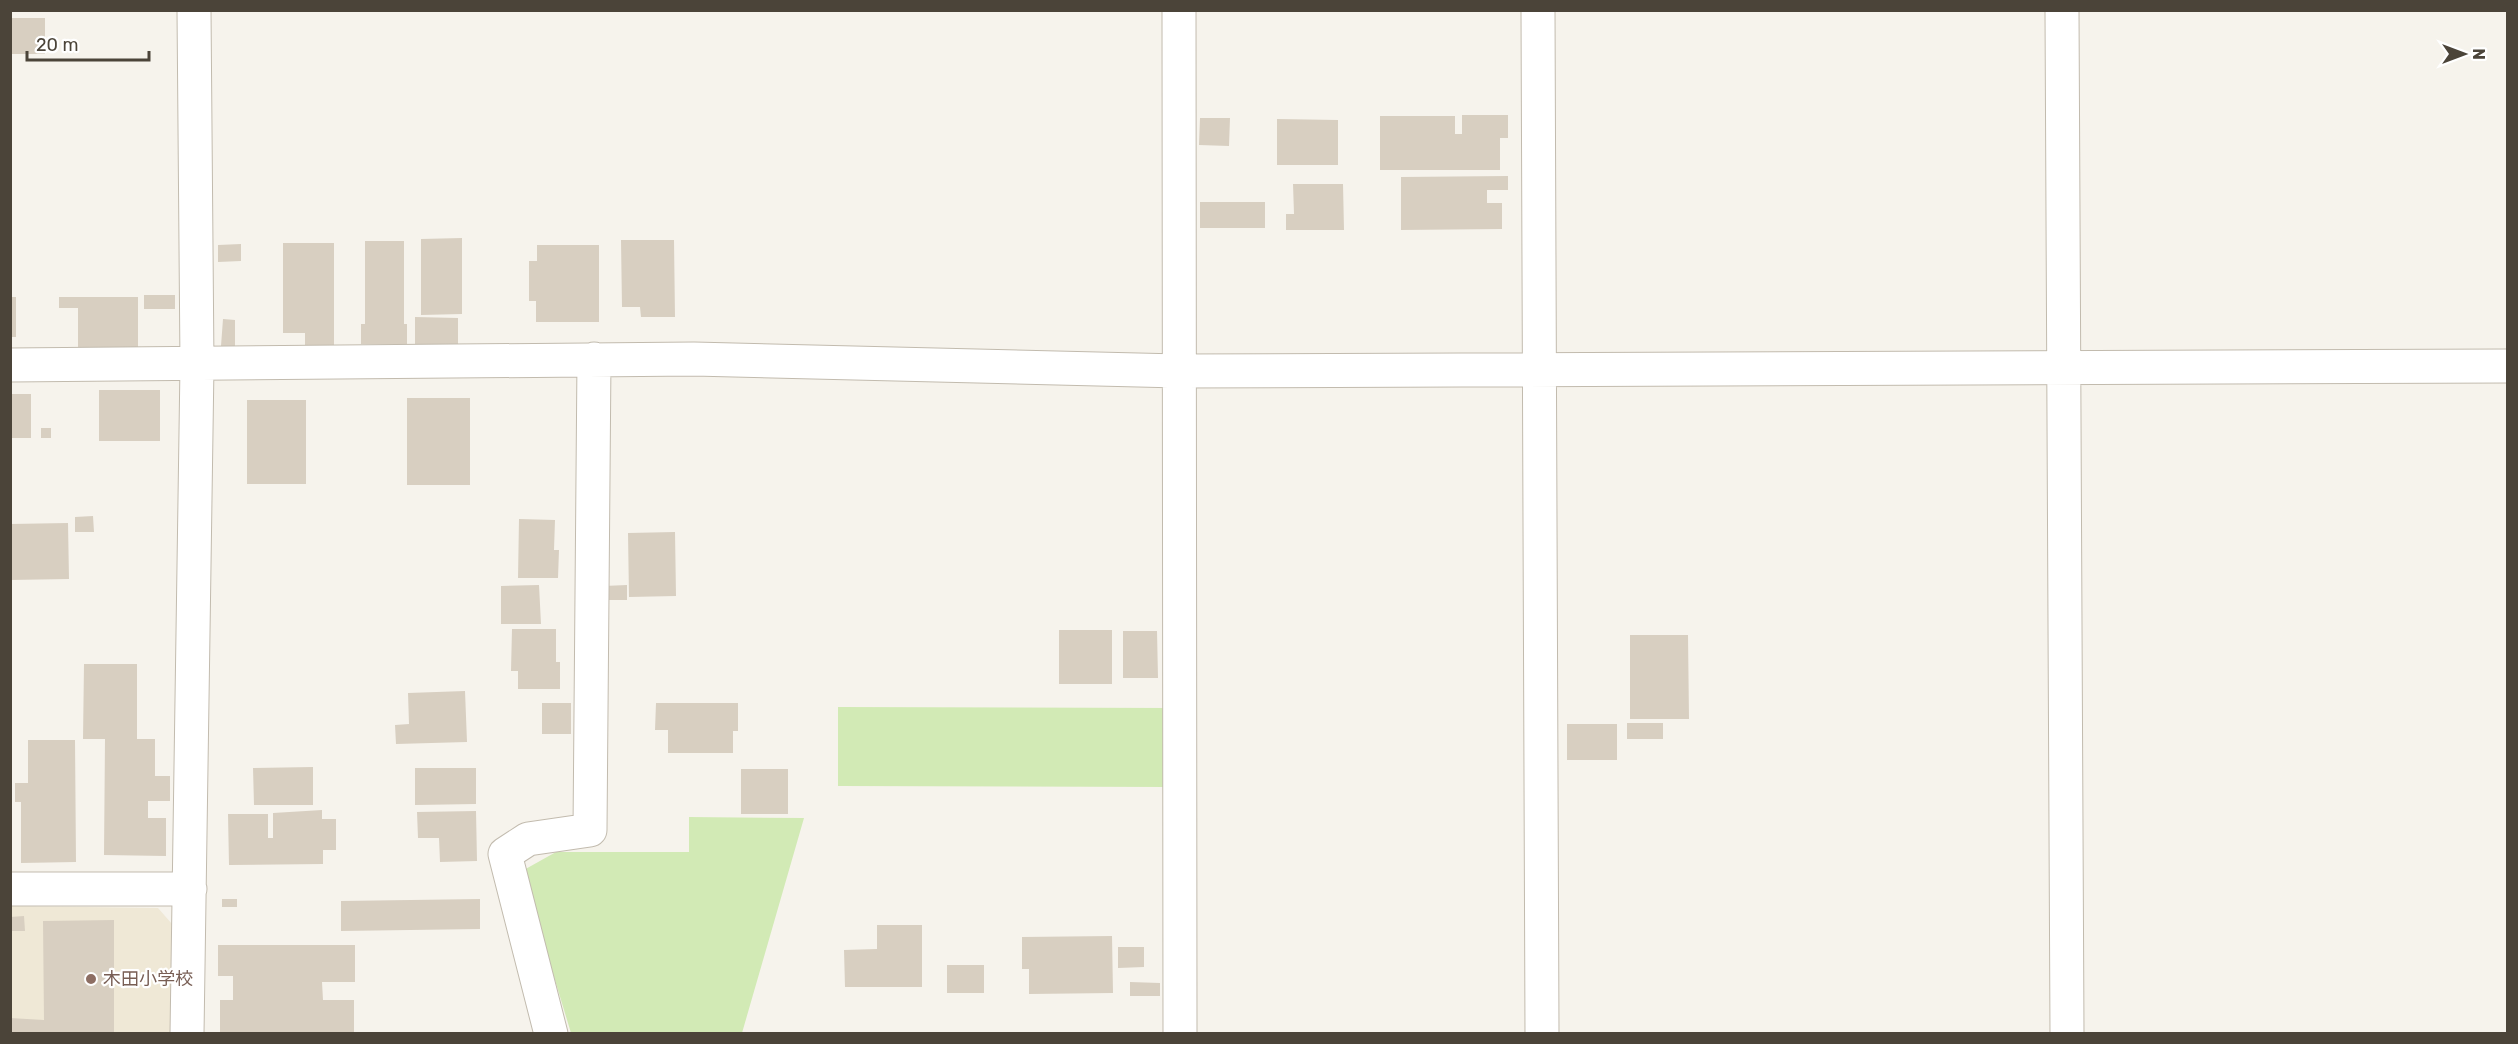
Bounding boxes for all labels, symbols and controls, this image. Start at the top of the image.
scale bar [27,24,148,62]
north arrow [2434,24,2494,84]
text: 20 m [36,34,78,56]
text: N [2469,48,2488,60]
place label: 木田小学校 [103,968,193,990]
marker: 木田小学校 [84,972,98,986]

